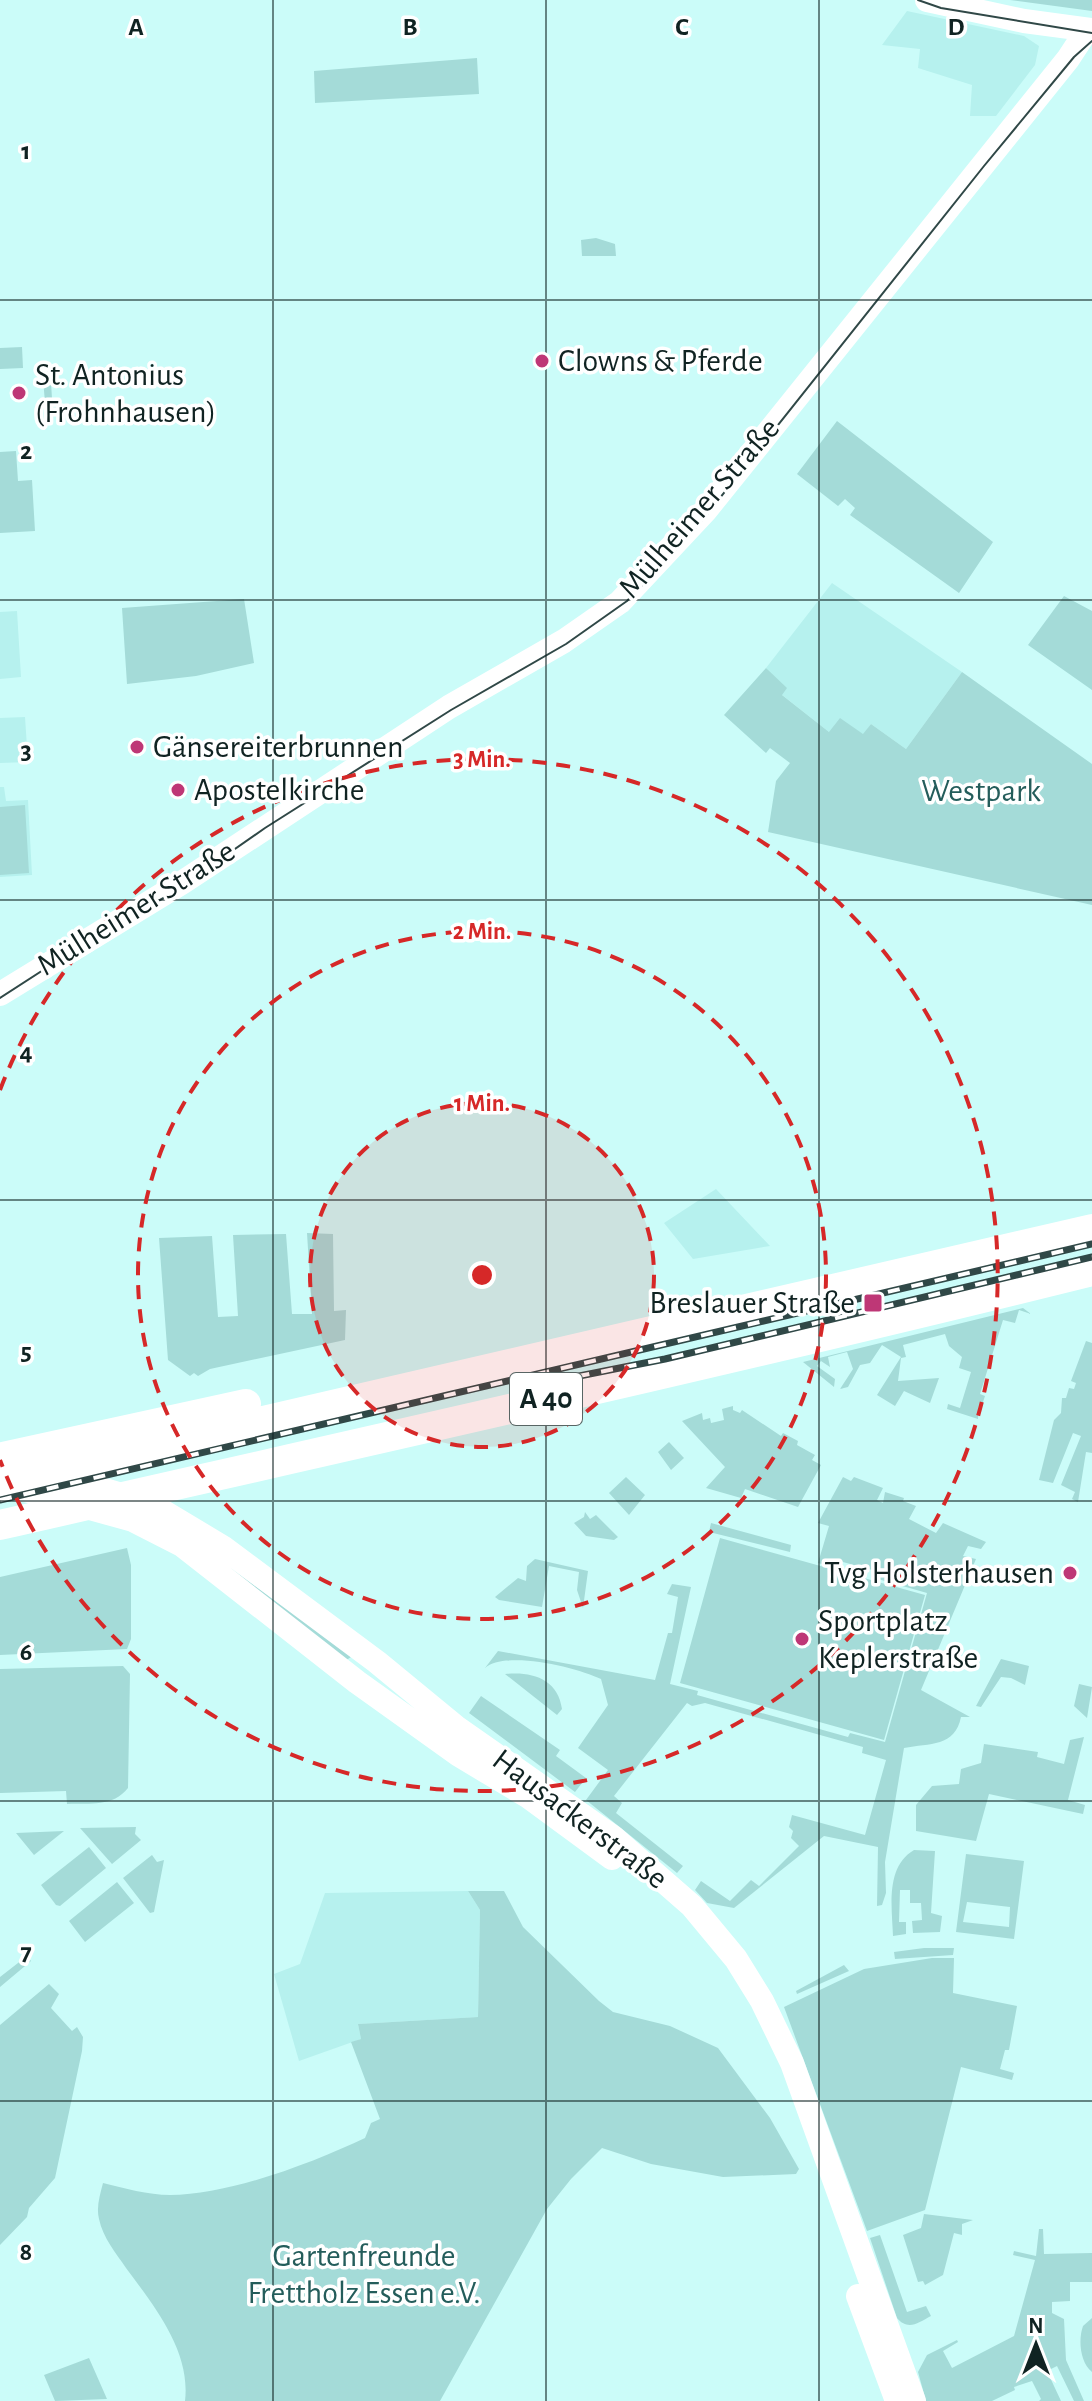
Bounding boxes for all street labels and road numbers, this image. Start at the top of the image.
street label: Mülheimer Straße [613,412,785,604]
street label: Mülheimer Straße [31,834,241,982]
road number: A 40 [510,1373,582,1425]
street label: Hausackerstraße [487,1743,673,1895]

